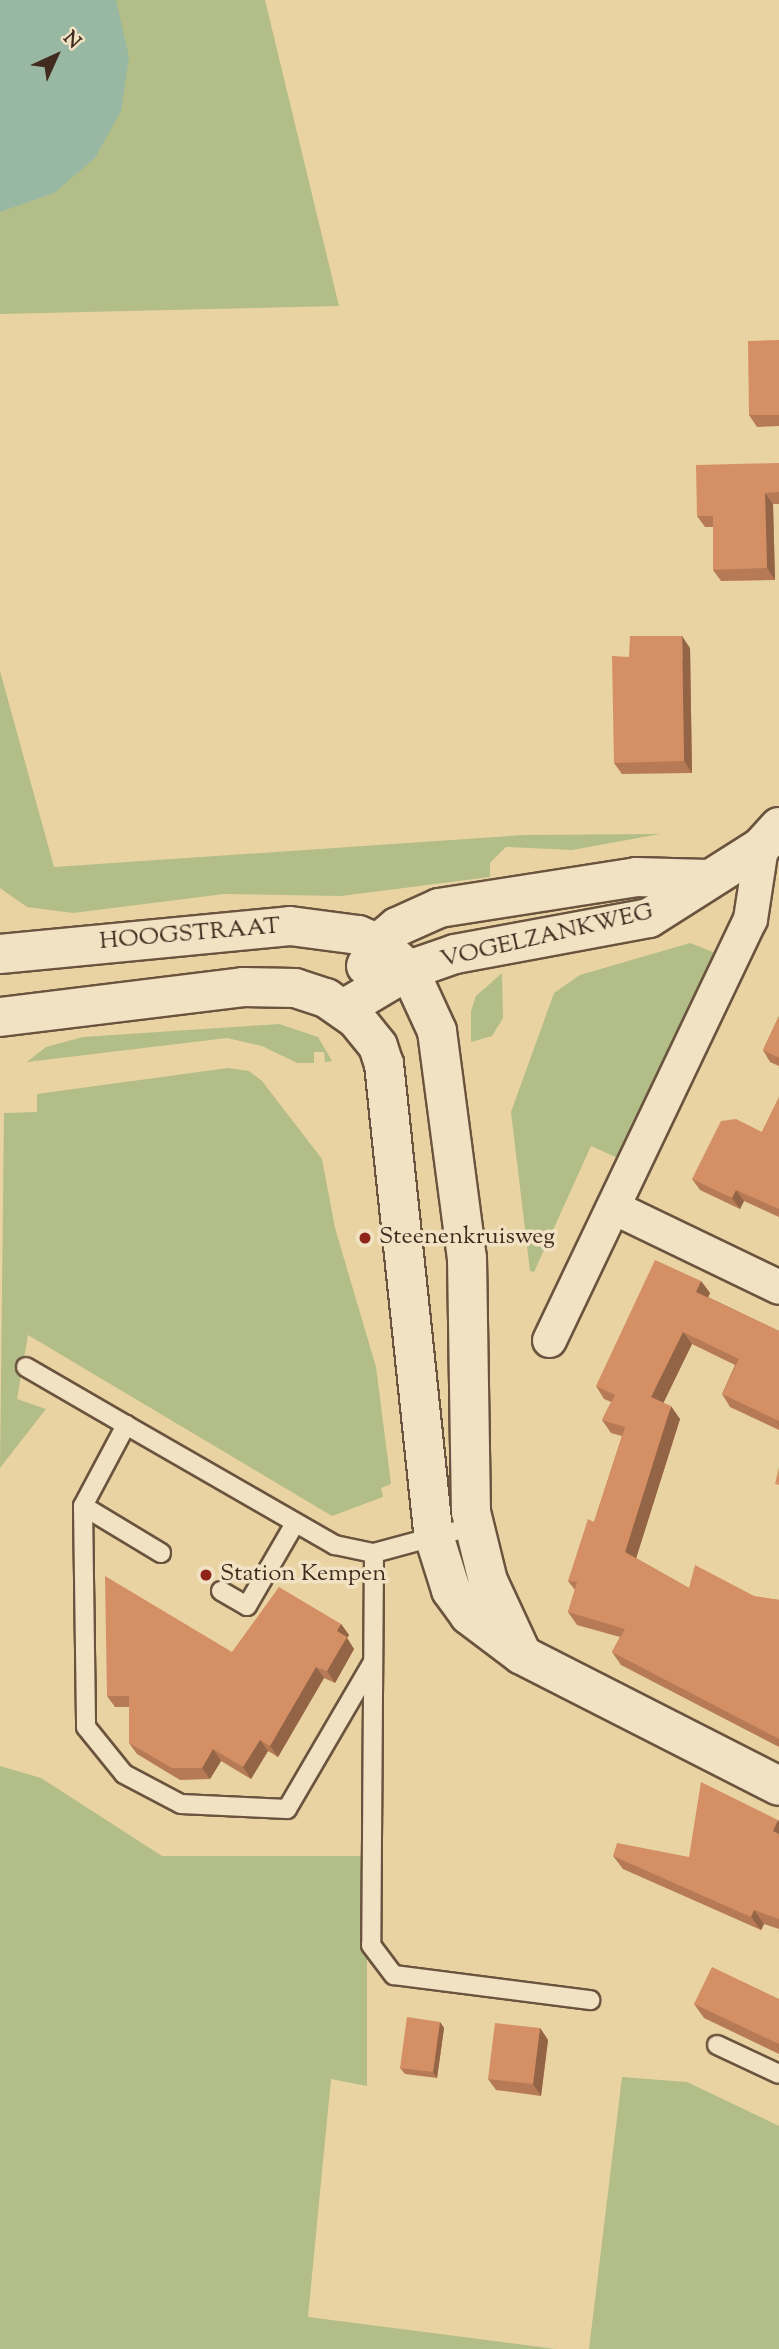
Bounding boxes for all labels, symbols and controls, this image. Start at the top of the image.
north arrow [21,21,91,91]
text: N [56,26,86,56]
street label: VOGELZANKWEG [438,898,656,976]
street label: HOOGSTRAAT [98,913,282,957]
place label: Steenenkruisweg [379,1224,555,1252]
marker: Steenenkruisweg [357,1230,373,1246]
place label: Station Kempen [220,1561,386,1589]
marker: Station Kempen [198,1567,214,1583]

